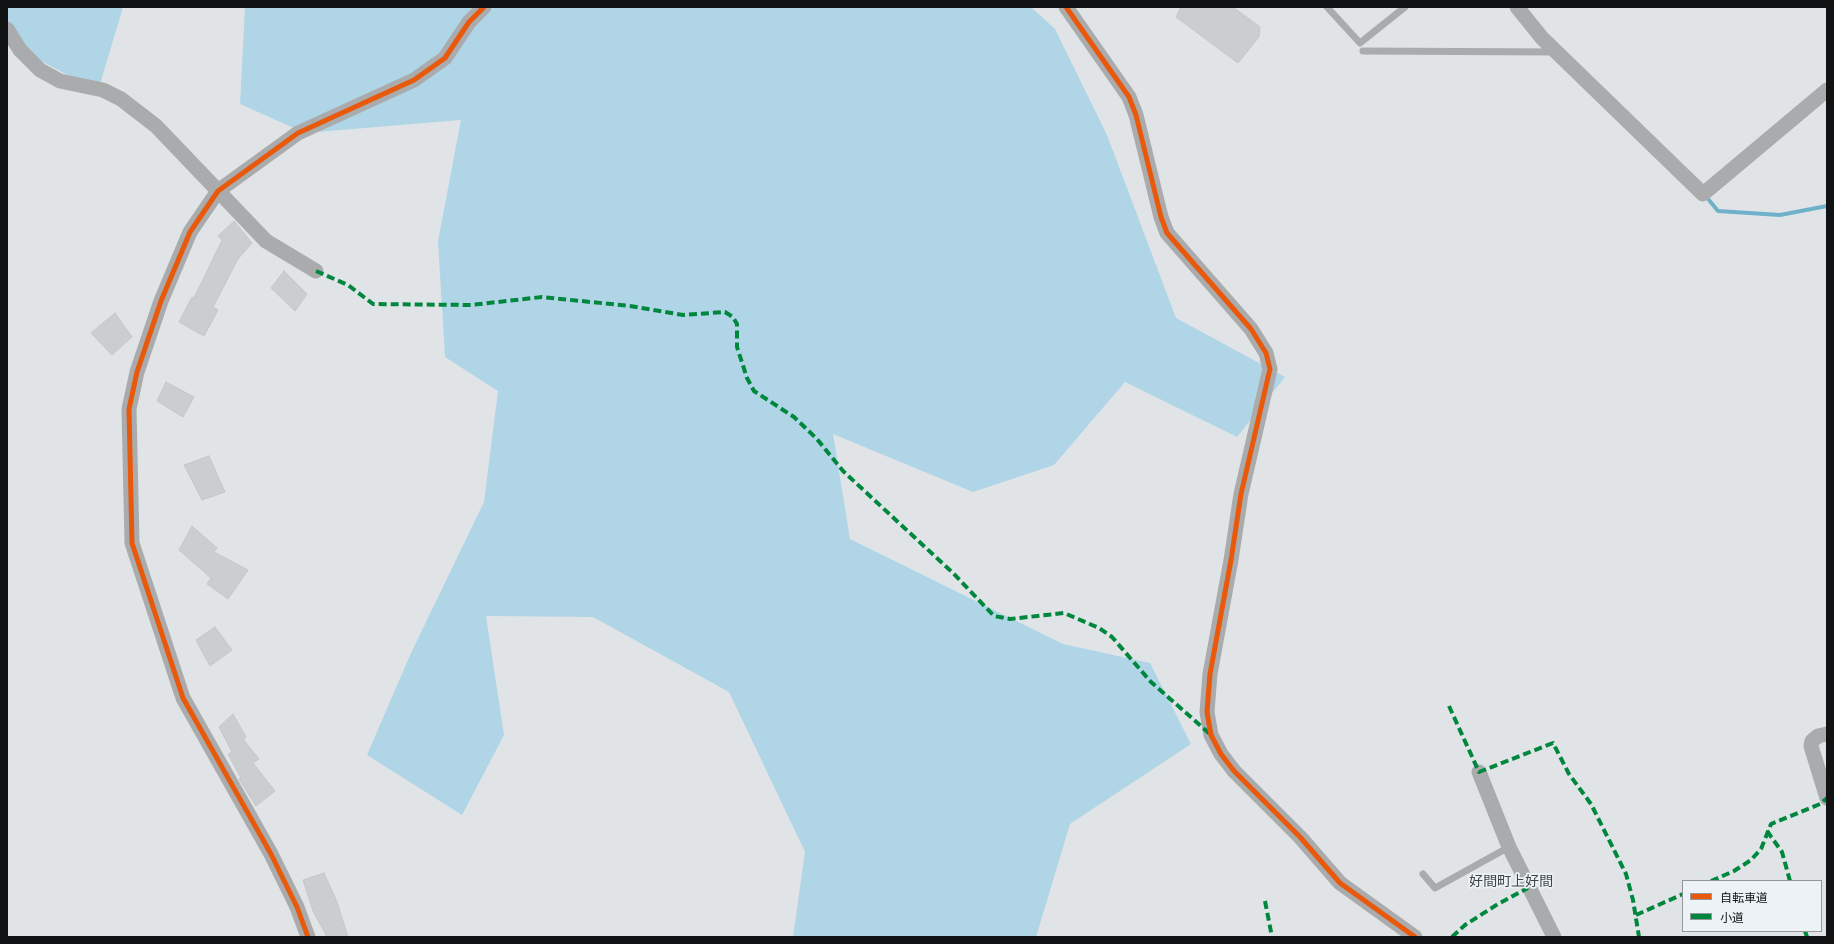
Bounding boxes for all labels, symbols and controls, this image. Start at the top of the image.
district label: 好間町上好間 [1469,874,1553,890]
legend [1682,880,1822,932]
text: 自転車道 [1720,890,1768,905]
text: 小道 [1720,910,1744,925]

